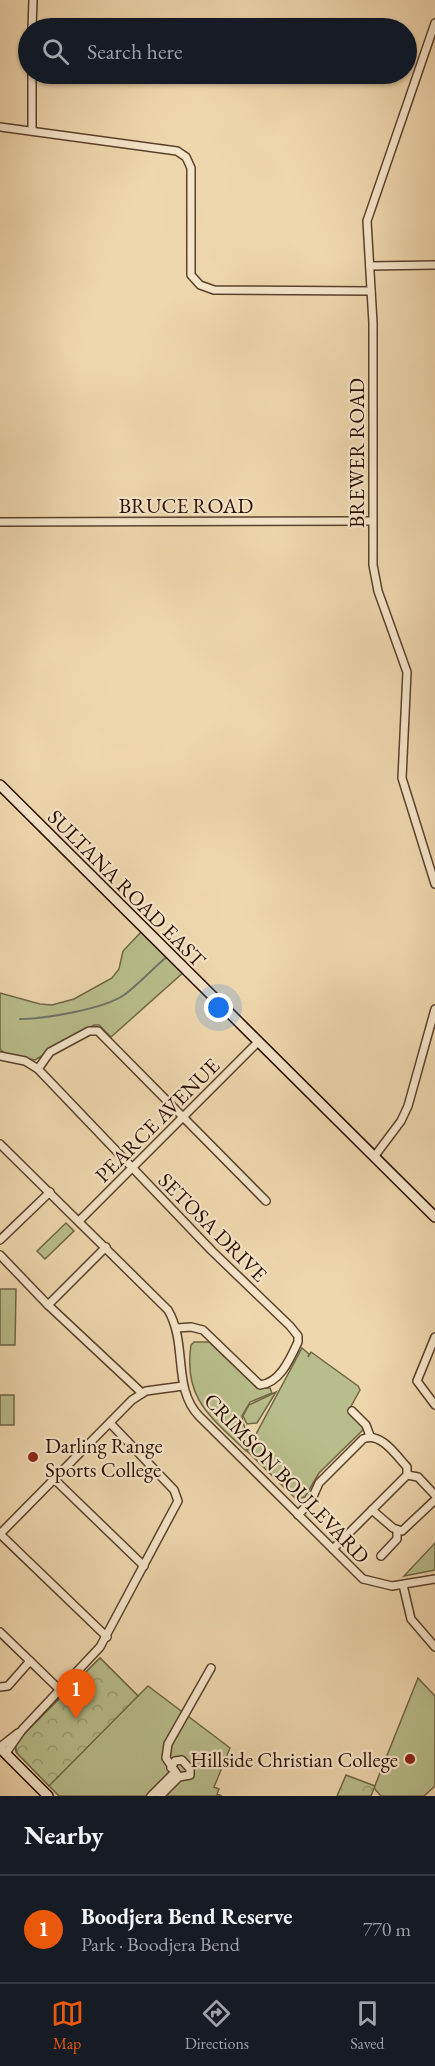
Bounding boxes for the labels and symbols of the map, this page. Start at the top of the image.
street label: BREWER ROAD [343,378,370,528]
street label: BRUCE ROAD [119,492,253,519]
street label: SULTANA ROAD EAST [42,803,212,973]
your location [204,993,233,1022]
street label: PEARCE AVENUE [89,1052,225,1188]
street label: SETOSA DRIVE [153,1167,273,1287]
street label: CRIMSON BOULEVARD [198,1387,376,1569]
place label: Darling Range Sports College [45,1432,163,1483]
marker: Darling Range Sports College [26,1450,40,1464]
pin: 1 [56,1670,96,1719]
place label: Hillside Christian College [190,1746,398,1773]
marker: Hillside Christian College [403,1752,417,1766]

